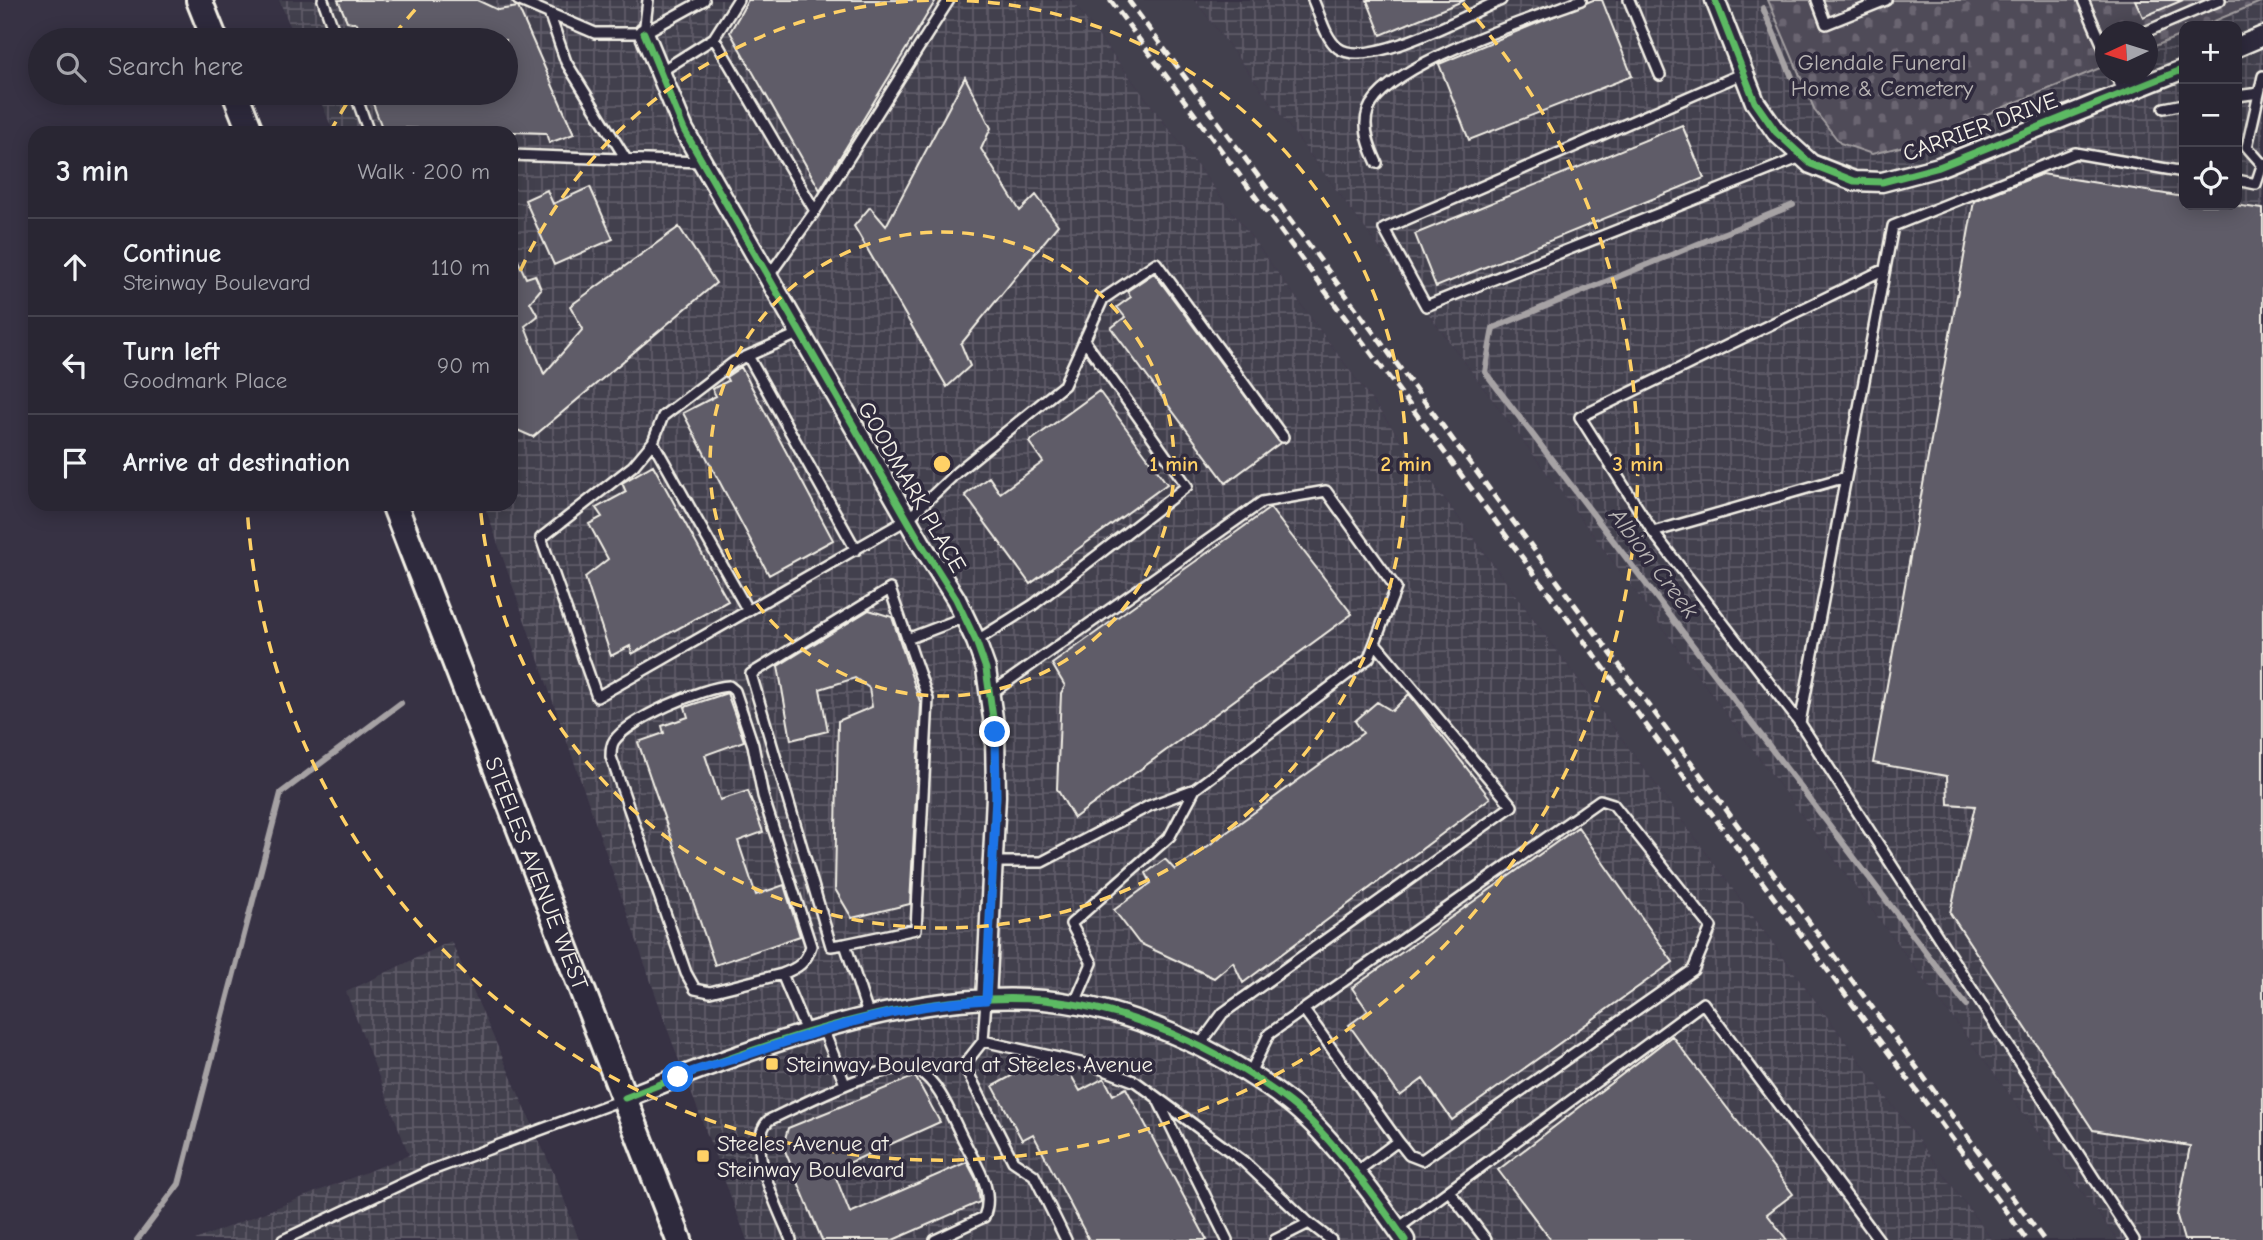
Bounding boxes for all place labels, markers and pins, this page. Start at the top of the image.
centre of rings [930,452,954,476]
place label: Steinway Boulevard at Steeles Avenue [786,1051,1153,1078]
marker: Steinway Boulevard at Steeles Avenue [764,1056,780,1072]
place label: Steeles Avenue at Steinway Boulevard [717,1130,905,1183]
marker: Steeles Avenue at Steinway Boulevard [695,1148,711,1164]

